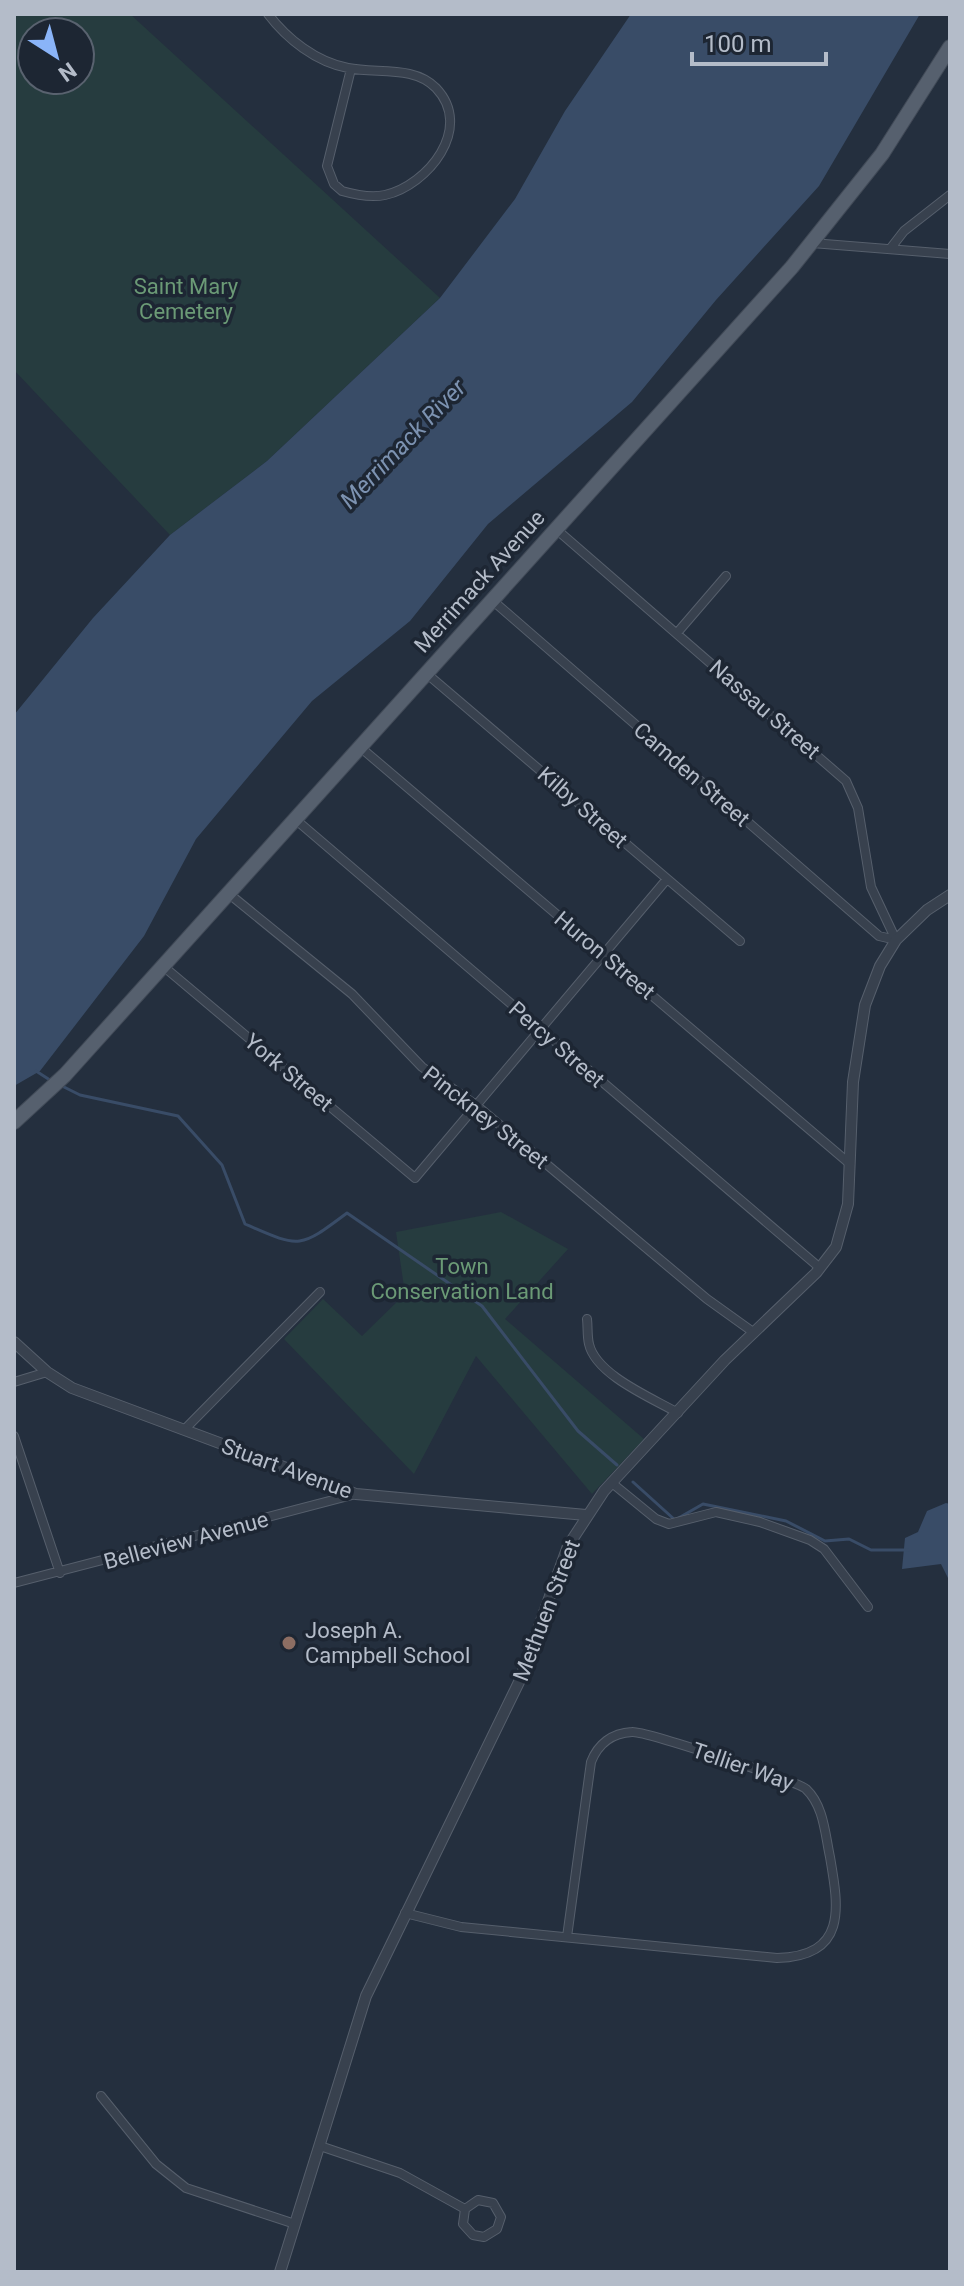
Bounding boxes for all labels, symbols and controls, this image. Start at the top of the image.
north arrow [16,16,96,96]
scale bar [692,16,826,66]
text: 100 m [704,30,771,58]
text: N [54,57,81,86]
park label: Saint Mary Cemetery [134,274,239,324]
water label: Merrimack River [334,373,472,514]
street label: Merrimack Avenue [409,505,550,657]
street label: Nassau Street [704,655,825,764]
street label: Camden Street [629,717,755,831]
street label: Kilby Street [533,762,633,853]
street label: Huron Street [549,906,660,1005]
street label: Percy Street [504,996,609,1093]
street label: York Street [240,1028,338,1116]
street label: Pinckney Street [418,1061,553,1174]
park label: Town Conservation Land [370,1254,554,1304]
street label: Stuart Avenue [218,1433,355,1504]
street label: Belleview Avenue [101,1507,271,1574]
street label: Methuen Street [508,1536,585,1685]
place label: Joseph A. Campbell School [305,1618,470,1668]
marker: Joseph A. Campbell School [280,1634,298,1652]
street label: Tellier Way [689,1737,797,1796]

